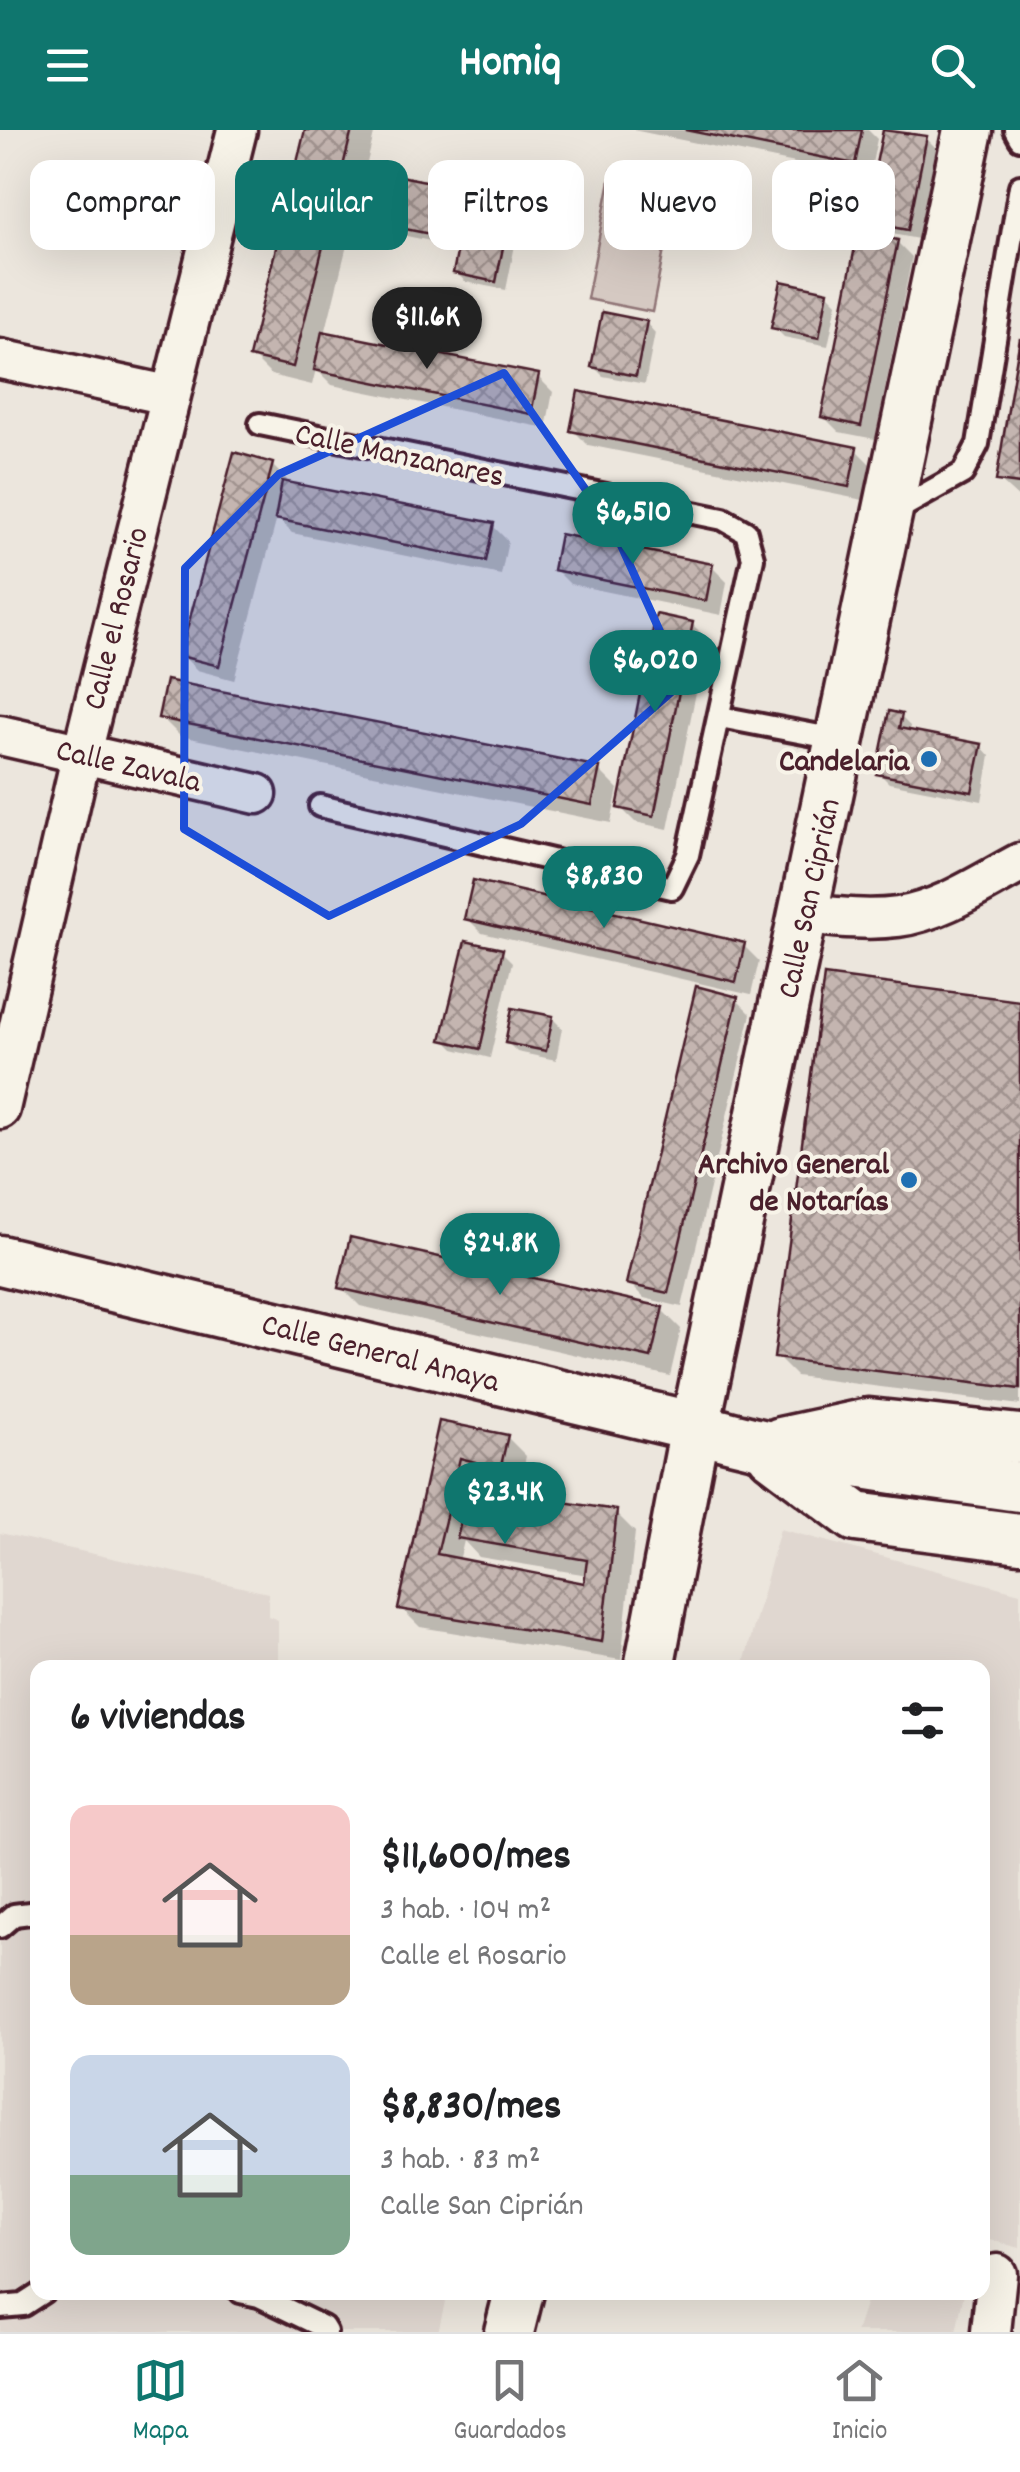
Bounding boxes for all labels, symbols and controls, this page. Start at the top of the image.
text: Homiq [459,33,561,97]
icon: menu [40,38,95,93]
icon: search [925,38,980,93]
chip: Comprar [30,160,215,250]
chip: Alquilar [235,160,408,250]
chip: Filtros [428,160,584,250]
chip: Nuevo [604,160,752,250]
chip: Piso [772,160,895,250]
pin: $11.6K [346,287,508,372]
text: $11.6K [394,296,460,342]
street label: Calle Manzanares [290,413,508,502]
pin: $6,510 [552,482,714,567]
text: $6,510 [594,491,672,537]
street label: Calle el Rosario [74,523,164,715]
pin: $6,020 [574,630,736,715]
text: $6,020 [612,639,698,685]
street label: Calle Zavala [51,730,206,808]
place label: Candelaria [779,741,910,787]
marker: Candelaria [918,748,940,770]
street label: Calle San Ciprián [768,795,856,1003]
pin: $8,830 [523,846,685,931]
text: $8,830 [564,855,644,901]
place label: Archivo General de Notarías [698,1144,889,1227]
marker: Archivo General de Notarías [898,1169,920,1191]
pin: $24.8K [419,1213,581,1298]
text: $24.8K [462,1222,538,1268]
street label: Calle General Anaya [256,1304,505,1408]
pin: $23.4K [424,1462,586,1547]
text: $23.4K [466,1471,544,1517]
text: 6 viviendas [70,1690,246,1750]
icon: filters [895,1693,950,1748]
text: $11,600/mes [380,1829,571,1889]
icon: home [150,1845,270,1965]
text: 3 hab. · 104 m² [380,1889,551,1935]
text: Calle el Rosario [380,1935,567,1981]
text: $8,830/mes [380,2079,561,2139]
icon: home [150,2095,270,2215]
text: 3 hab. · 83 m² [380,2139,540,2185]
text: Calle San Ciprián [380,2185,584,2231]
tab: Mapa [133,2353,188,2453]
tab: Guardados [453,2353,567,2453]
tab: Inicio [832,2353,887,2453]

